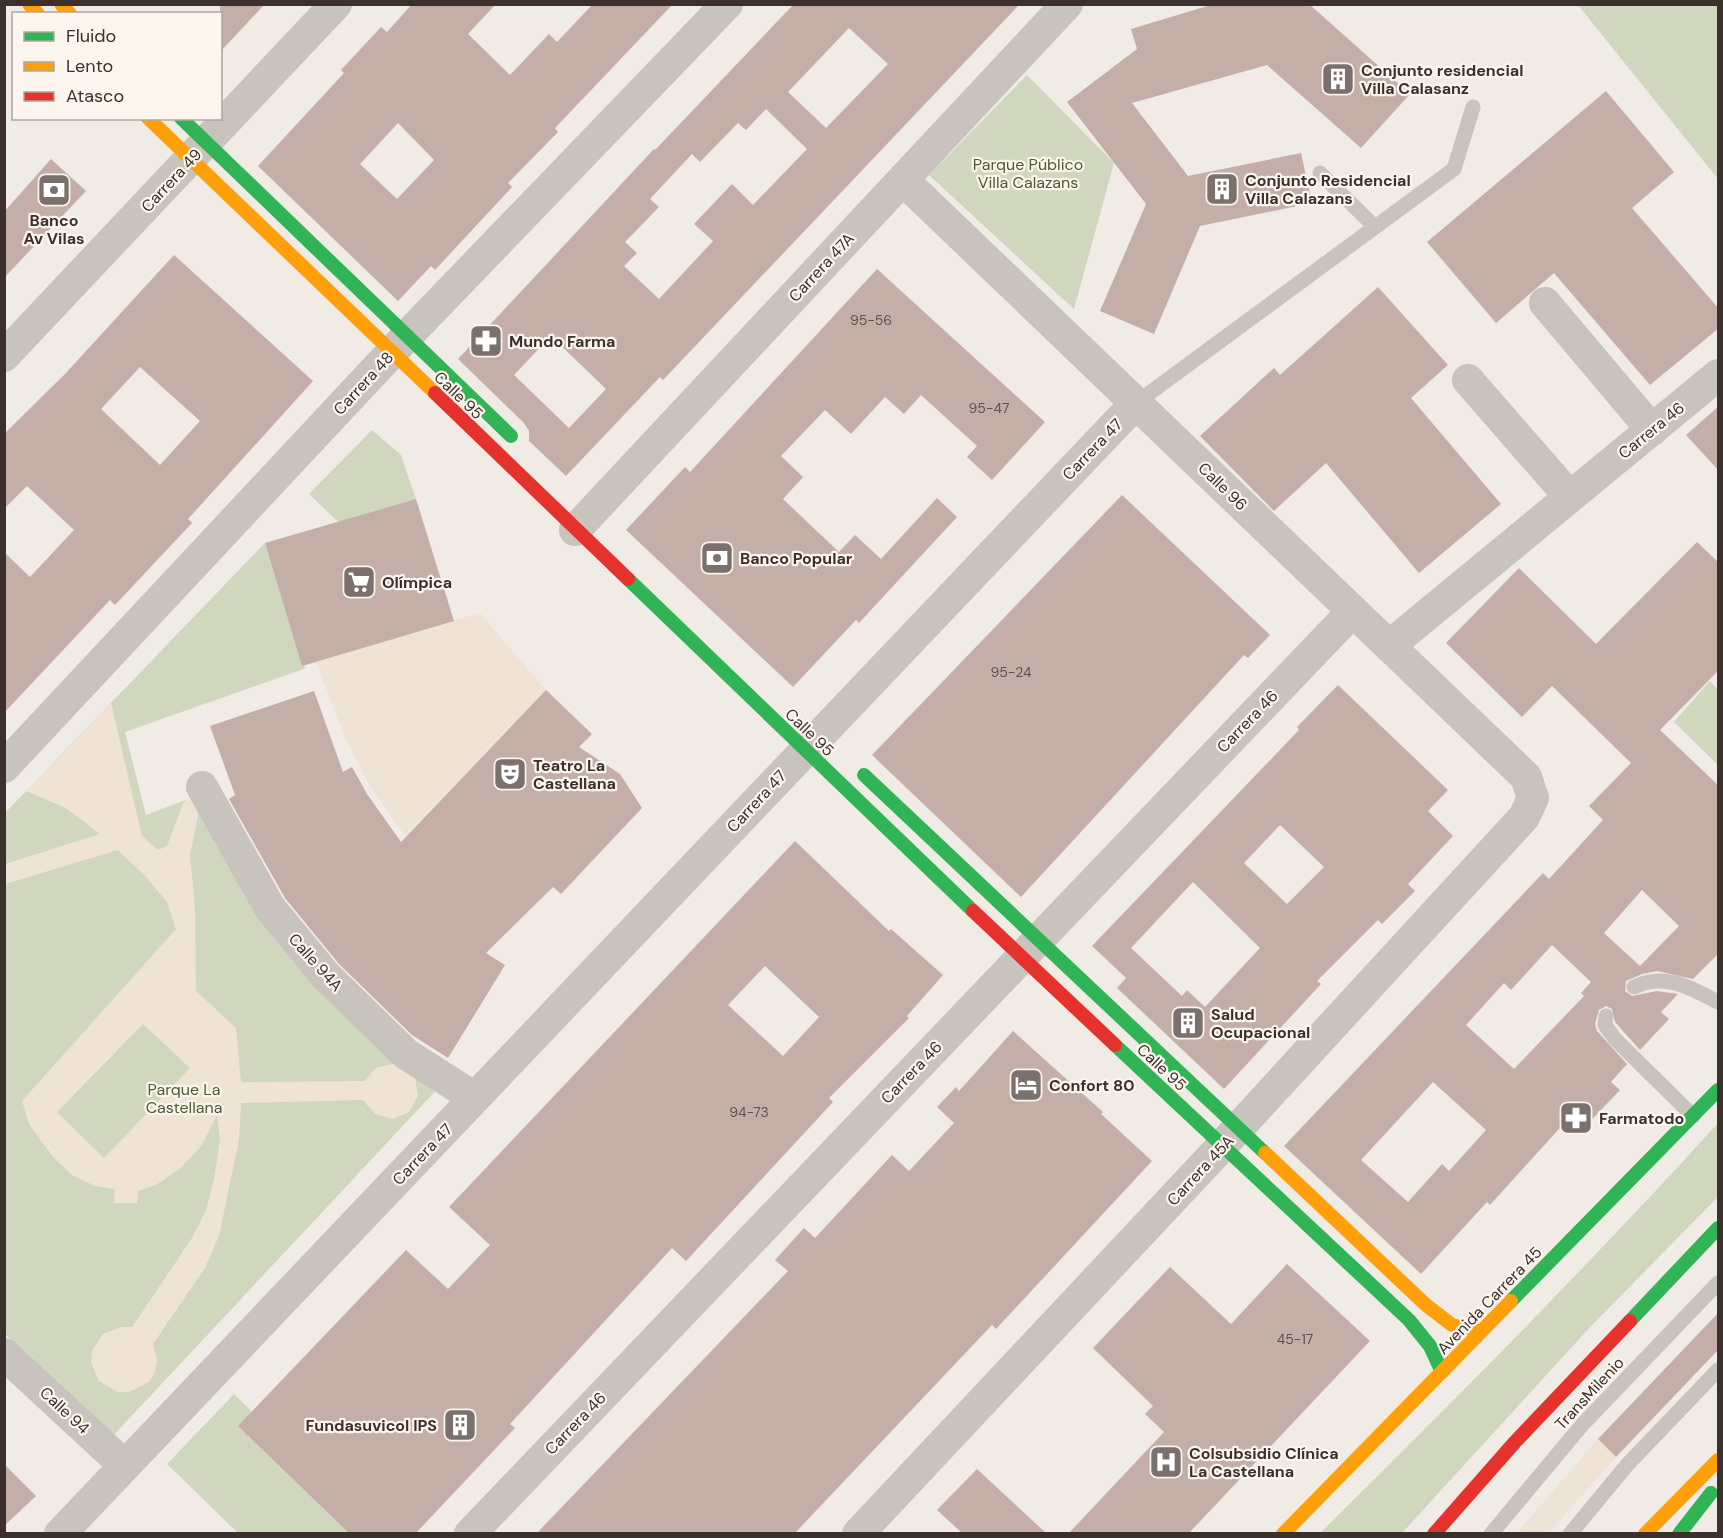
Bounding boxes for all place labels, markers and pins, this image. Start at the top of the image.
place label: Conjunto residencial Villa Calasanz [1361,60,1523,99]
building icon: Conjunto residencial Villa Calasanz [1320,61,1356,97]
place label: Conjunto Residencial Villa Calazans [1245,170,1411,209]
building icon: Conjunto Residencial Villa Calazans [1204,171,1240,207]
bank icon: Banco Av Vilas [36,172,72,208]
place label: Banco Av Vilas [23,210,85,249]
pharmacy icon: Mundo Farma [468,323,504,359]
place label: Mundo Farma [509,331,615,352]
bank icon: Banco Popular [699,540,735,576]
place label: Banco Popular [740,548,853,569]
supermarket icon: Olímpica [341,564,377,600]
place label: Olímpica [382,572,452,593]
place label: Teatro La Castellana [533,755,616,794]
theatre icon: Teatro La Castellana [492,756,528,792]
place label: Salud Ocupacional [1211,1004,1310,1043]
building icon: Salud Ocupacional [1170,1005,1206,1041]
hotel icon: Confort 80 [1008,1067,1044,1103]
place label: Confort 80 [1049,1075,1134,1096]
pharmacy icon: Farmatodo [1558,1100,1594,1136]
place label: Farmatodo [1599,1108,1684,1129]
building icon: Fundasuvicol IPS [442,1407,478,1443]
place label: Fundasuvicol IPS [305,1415,437,1436]
place label: Colsubsidio Clínica La Castellana [1189,1443,1339,1482]
hospital icon: Colsubsidio Clínica La Castellana [1148,1444,1184,1480]

